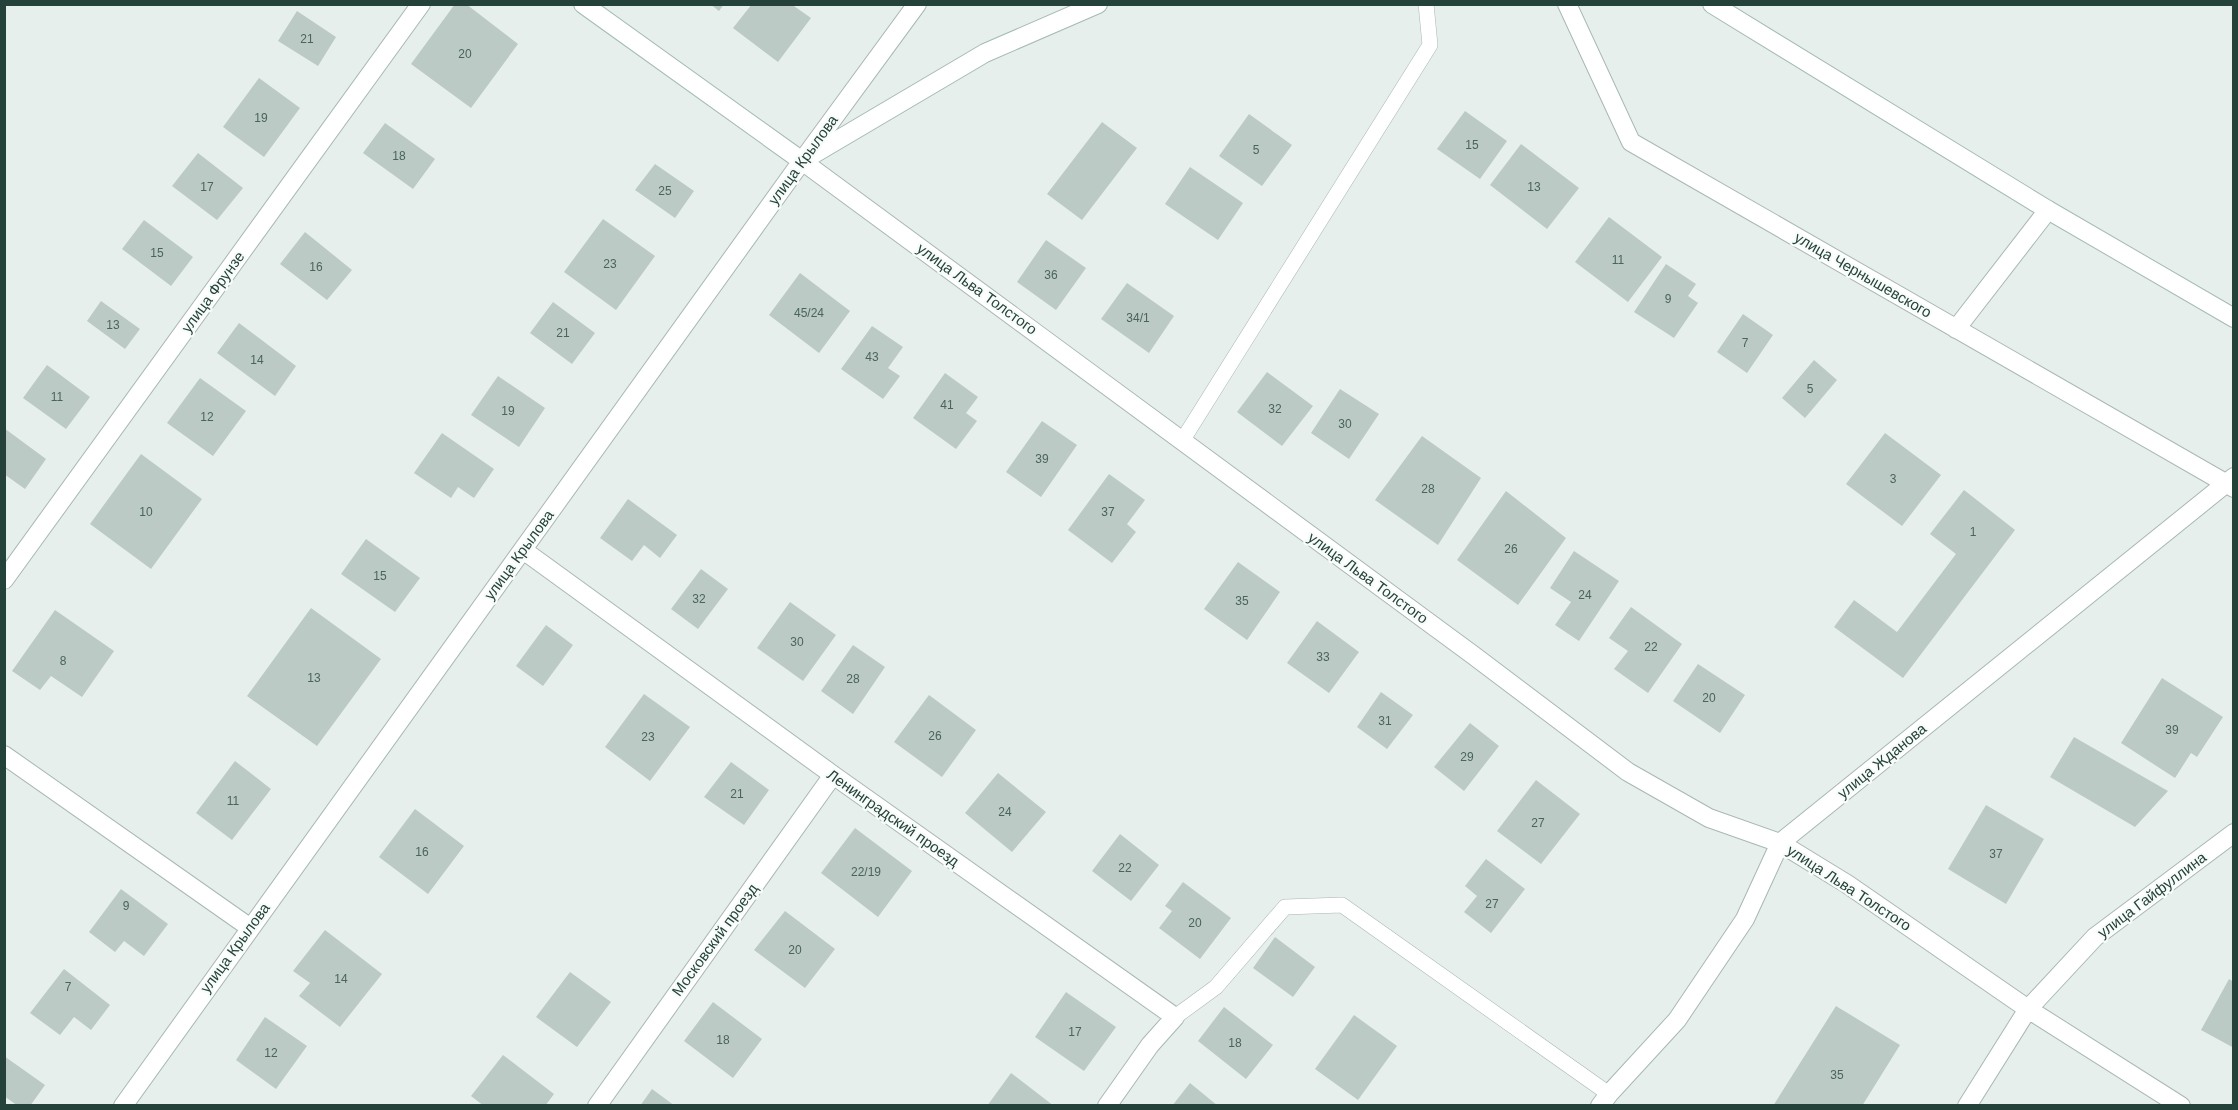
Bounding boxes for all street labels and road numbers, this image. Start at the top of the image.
street label: улица Крылова [764,111,841,208]
street label: улица Чернышевского [1792,228,1935,321]
street label: улица Льва Толстого [914,239,1041,338]
street label: улица Фрунзе [178,248,248,335]
street label: улица Крылова [480,506,557,603]
street label: улица Льва Толстого [1305,528,1432,627]
street label: улица Жданова [1834,719,1930,802]
street label: Ленинградский проезд [824,766,963,870]
street label: улица Льва Толстого [1784,841,1914,934]
street label: улица Гайфуллина [2094,848,2210,941]
street label: Московский проезд [668,880,761,999]
street label: улица Крылова [196,899,273,996]

